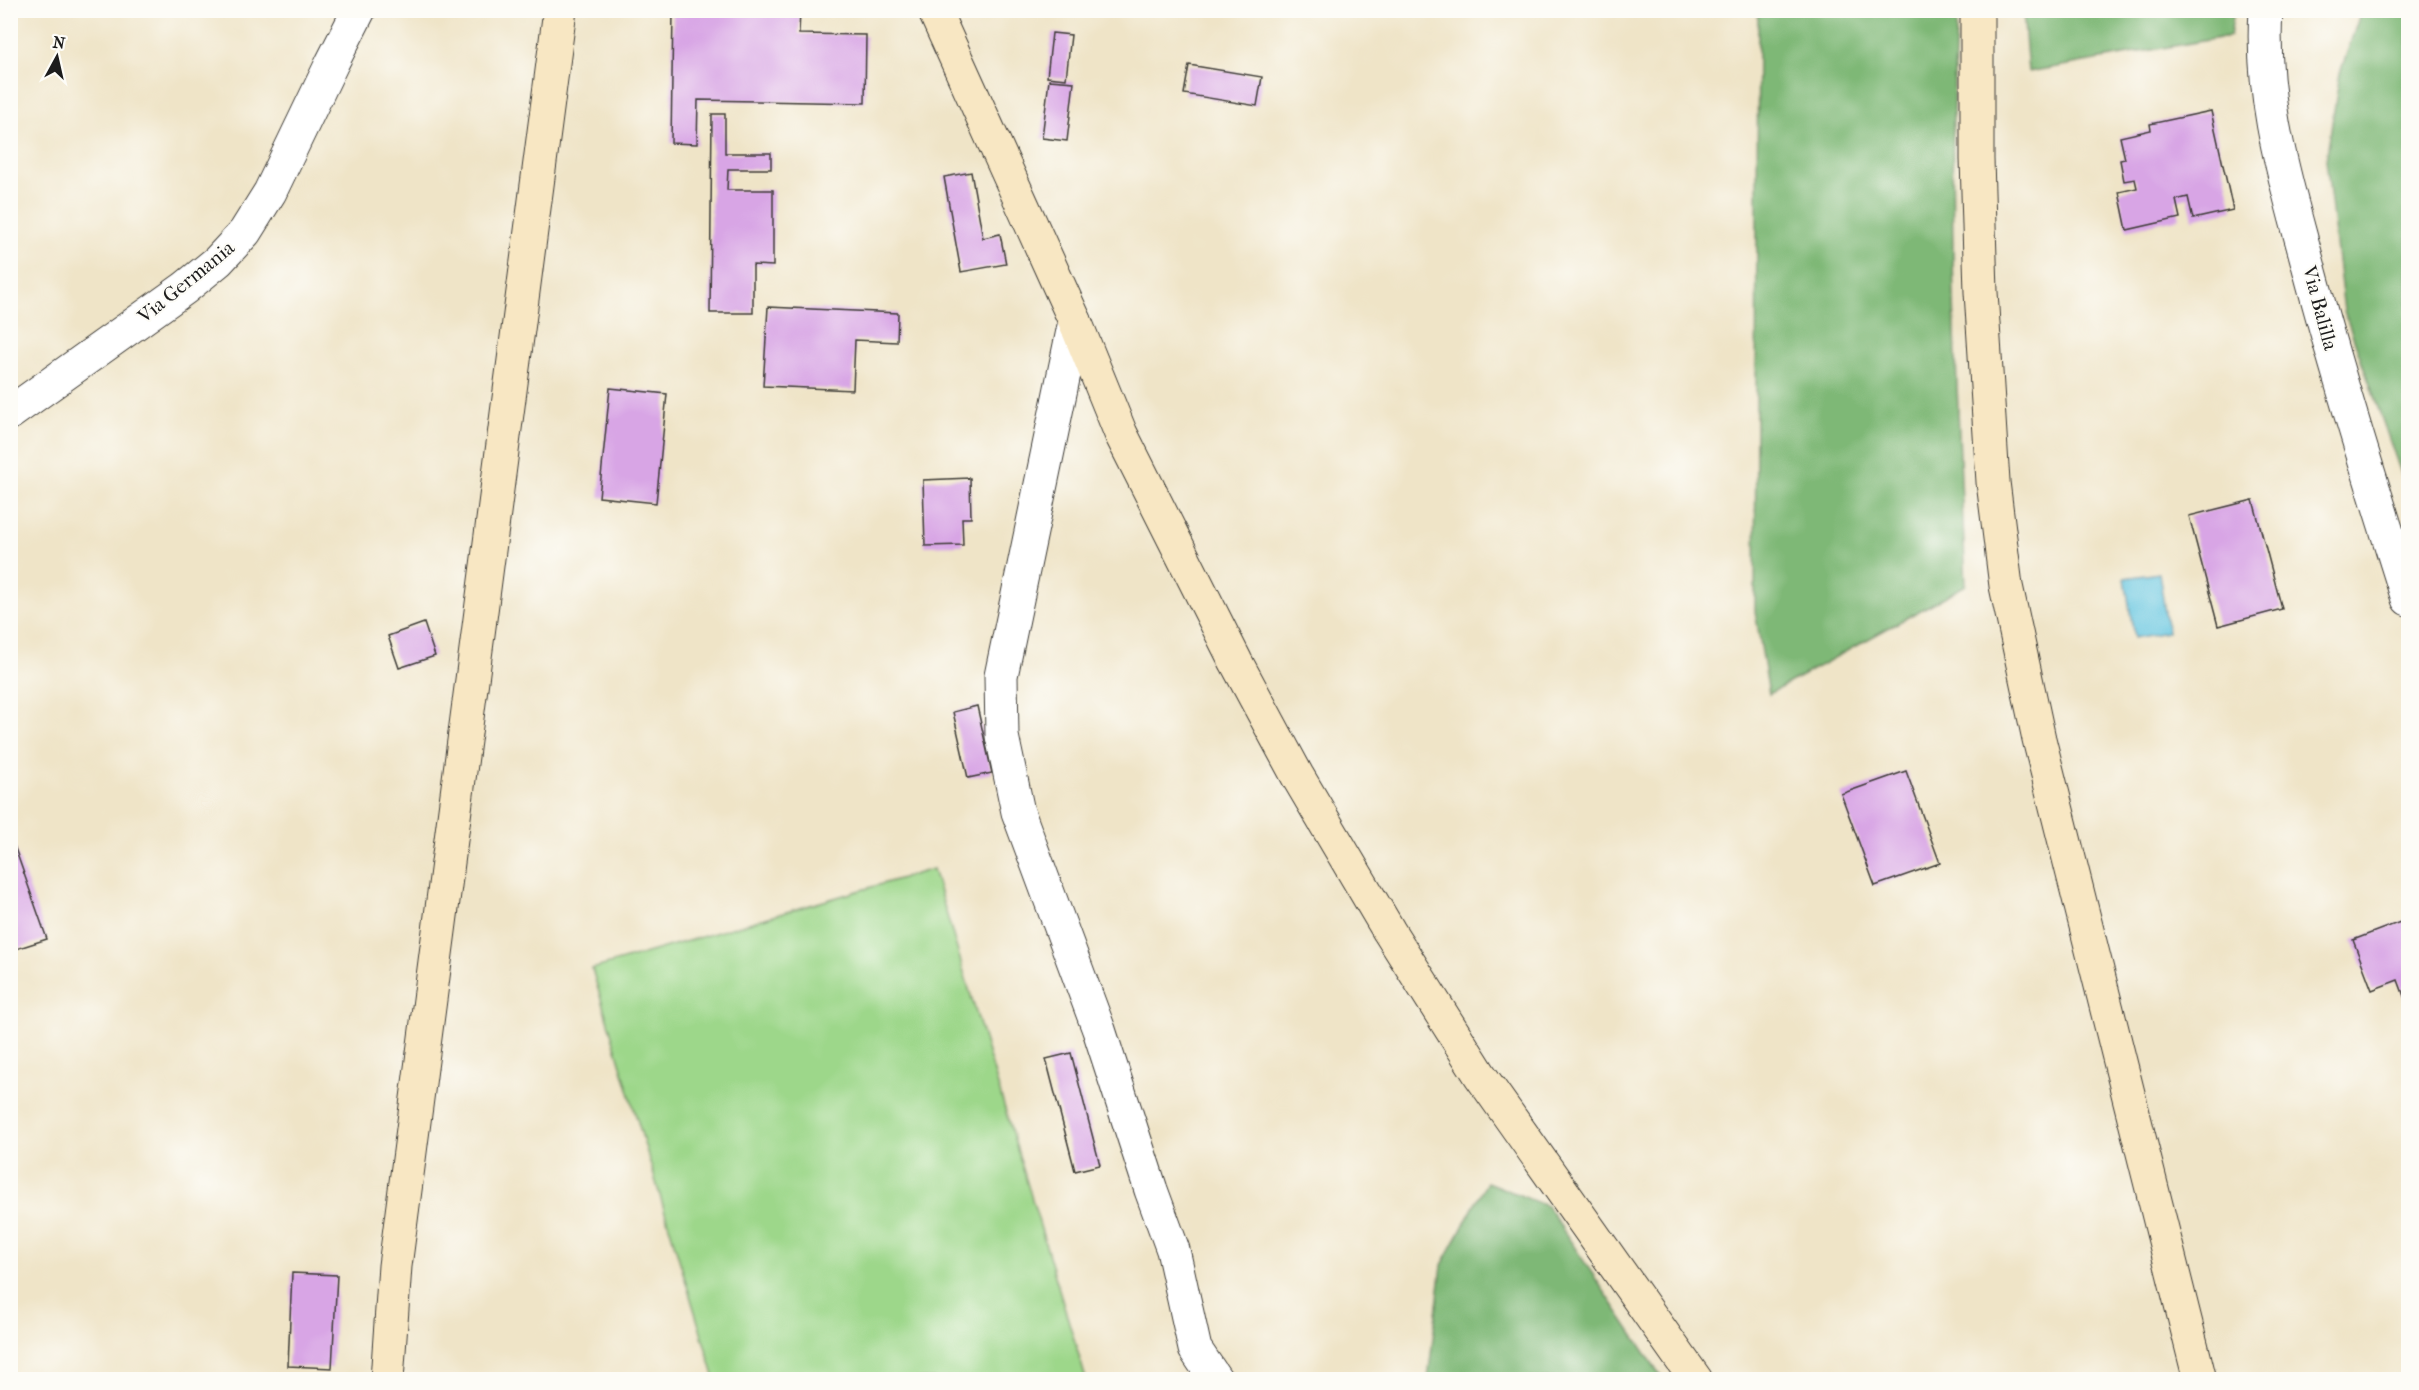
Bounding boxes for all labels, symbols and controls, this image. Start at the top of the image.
north arrow [27,27,87,87]
text: N [52,32,67,53]
street label: Via Germania [132,236,240,329]
street label: Via Balilla [2297,262,2342,353]

